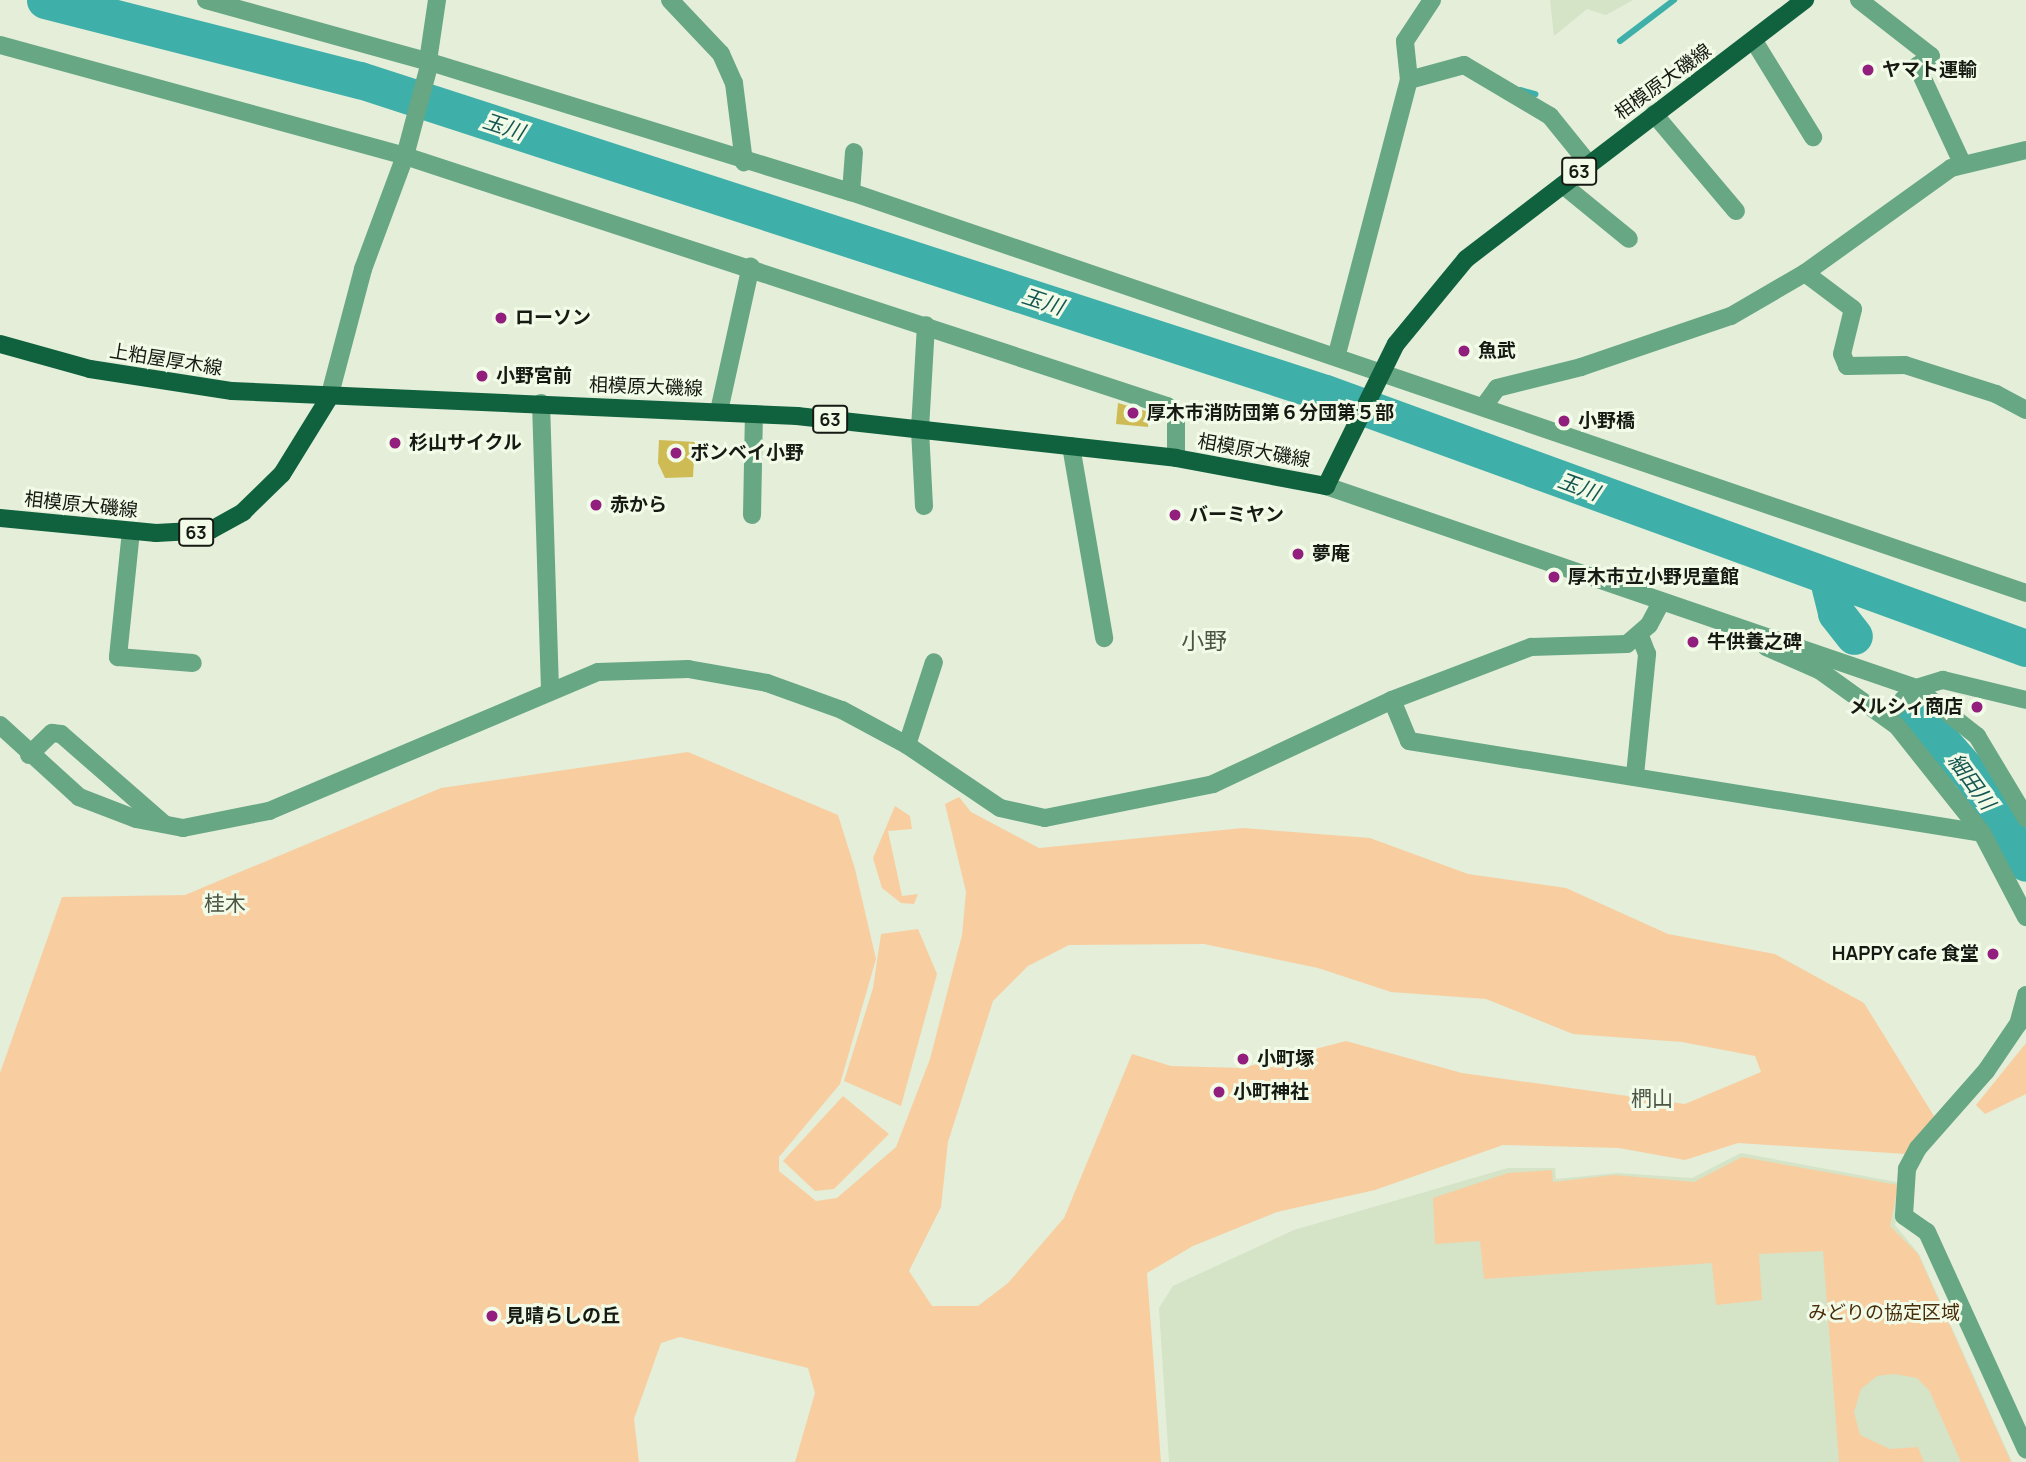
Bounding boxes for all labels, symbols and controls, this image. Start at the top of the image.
street label: 相模原大磯線 [1610,39,1716,125]
place label: ヤマト運輸 [1882,59,1977,81]
marker: ヤマト運輸 [1860,62,1876,78]
water label: 玉川 [480,108,528,144]
road number: 63 [1560,156,1598,186]
water label: 玉川 [1019,283,1067,319]
place label: ローソン [515,307,591,329]
marker: ローソン [493,310,509,326]
street label: 上粕屋厚木線 [108,340,224,380]
place label: 魚武 [1478,340,1516,362]
marker: 魚武 [1456,343,1472,359]
place label: 小野宮前 [496,365,572,387]
marker: 小野宮前 [474,368,490,384]
street label: 相模原大磯線 [589,374,703,400]
place label: 厚木市消防団第６分団第５部 [1147,402,1394,424]
road number: 63 [811,404,849,433]
marker: 厚木市消防団第６分団第５部 [1125,405,1141,421]
place label: 小野橋 [1578,410,1635,432]
marker: 小野橋 [1556,413,1572,429]
street label: 相模原大磯線 [1196,430,1312,472]
place label: 杉山サイクル [409,432,523,454]
marker: 杉山サイクル [387,435,403,451]
place label: ボンベイ小野 [690,442,804,464]
marker: ボンベイ小野 [668,445,684,461]
water label: 玉川 [1555,467,1603,505]
street label: 相模原大磯線 [23,488,139,522]
place label: 赤から [610,494,667,516]
marker: 赤から [588,497,604,513]
place label: バーミヤン [1189,504,1284,526]
marker: バーミヤン [1167,507,1183,523]
road number: 63 [177,518,215,546]
place label: 夢庵 [1312,543,1350,565]
marker: 夢庵 [1290,546,1306,562]
place label: 厚木市立小野児童館 [1568,566,1739,588]
marker: 厚木市立小野児童館 [1546,569,1562,585]
district label: 小野 [1181,626,1227,654]
place label: 牛供養之碑 [1707,631,1802,653]
marker: 牛供養之碑 [1685,634,1701,650]
place label: メルシィ商店 [1849,696,1963,718]
marker: メルシィ商店 [1969,699,1985,715]
water label: 細田川 [1943,748,2001,814]
district label: 桂木 [204,890,246,916]
place label: HAPPY cafe 食堂 [1831,943,1979,965]
marker: HAPPY cafe 食堂 [1985,946,2001,962]
place label: 小町塚 [1257,1048,1314,1070]
marker: 小町塚 [1235,1051,1251,1067]
place label: 小町神社 [1233,1081,1309,1103]
marker: 小町神社 [1211,1084,1227,1100]
district label: 椚山 [1631,1085,1673,1111]
park label: みどりの協定区域 [1808,1302,1960,1324]
place label: 見晴らしの丘 [506,1305,620,1327]
marker: 見晴らしの丘 [484,1308,500,1324]

